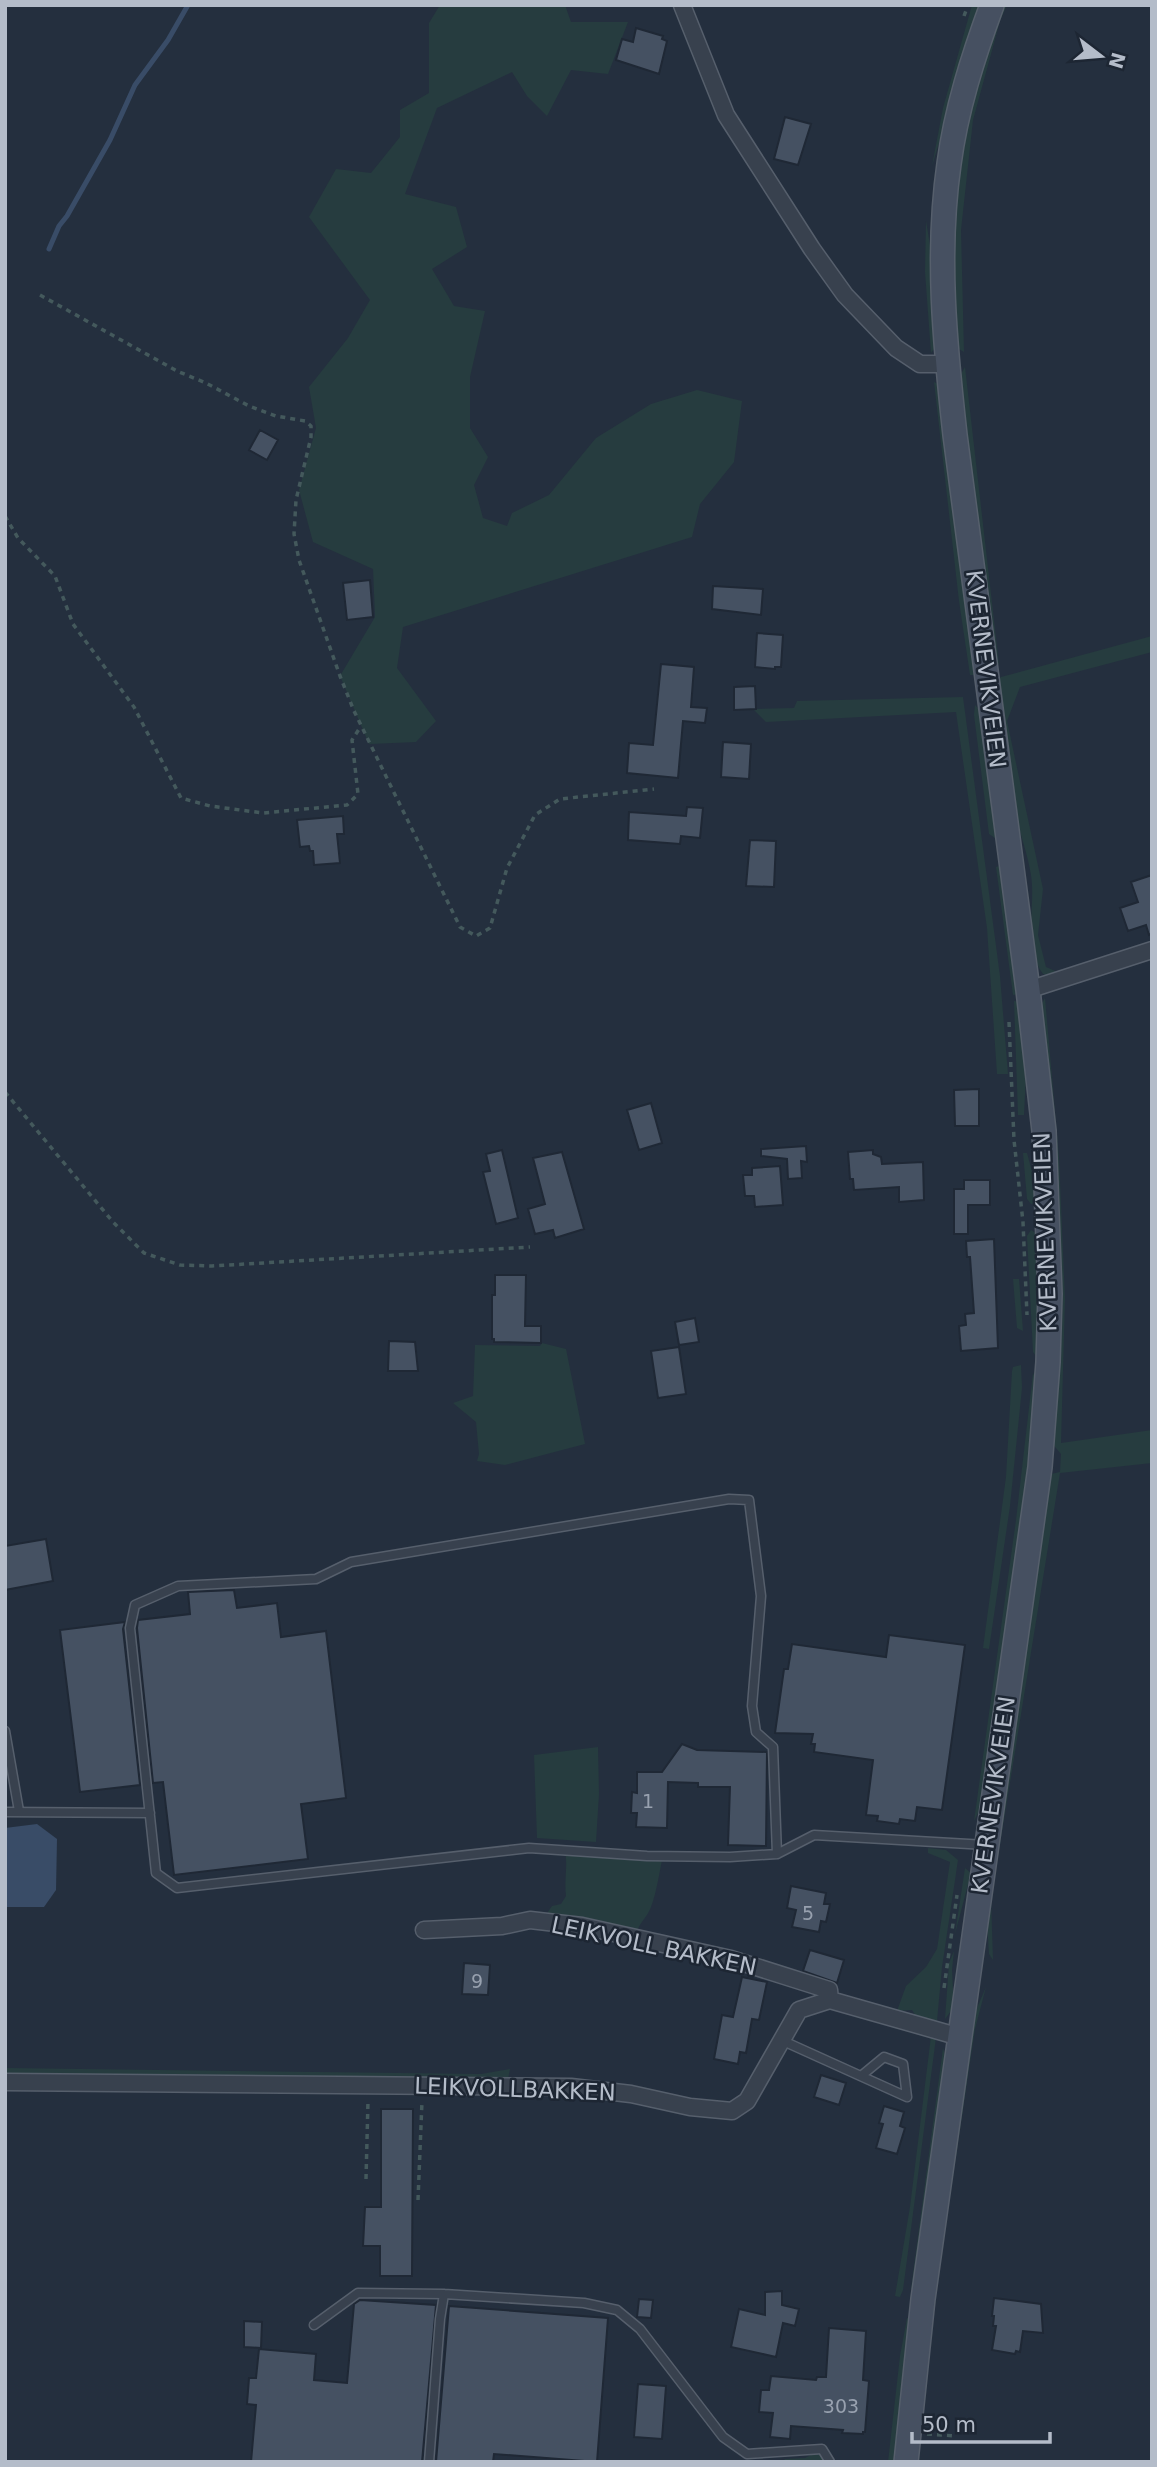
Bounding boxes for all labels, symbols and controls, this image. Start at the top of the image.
north arrow [1066,21,1136,91]
text: N [1105,50,1130,71]
street label: KVERNEVIKVEIEN [961,568,1011,770]
street label: KVERNEVIKVEIEN [1029,1132,1061,1332]
street label: KVERNEVIKVEIEN [966,1694,1020,1896]
house number: 1 [642,1790,654,1812]
house number: 5 [802,1902,814,1924]
street label: LEIKVOLL BAKKEN [549,1912,759,1980]
house number: 9 [471,1970,483,1992]
street label: LEIKVOLLBAKKEN [414,2072,616,2106]
house number: 303 [823,2395,859,2417]
scale bar [912,2400,1050,2444]
text: 50 m [922,2413,976,2437]

